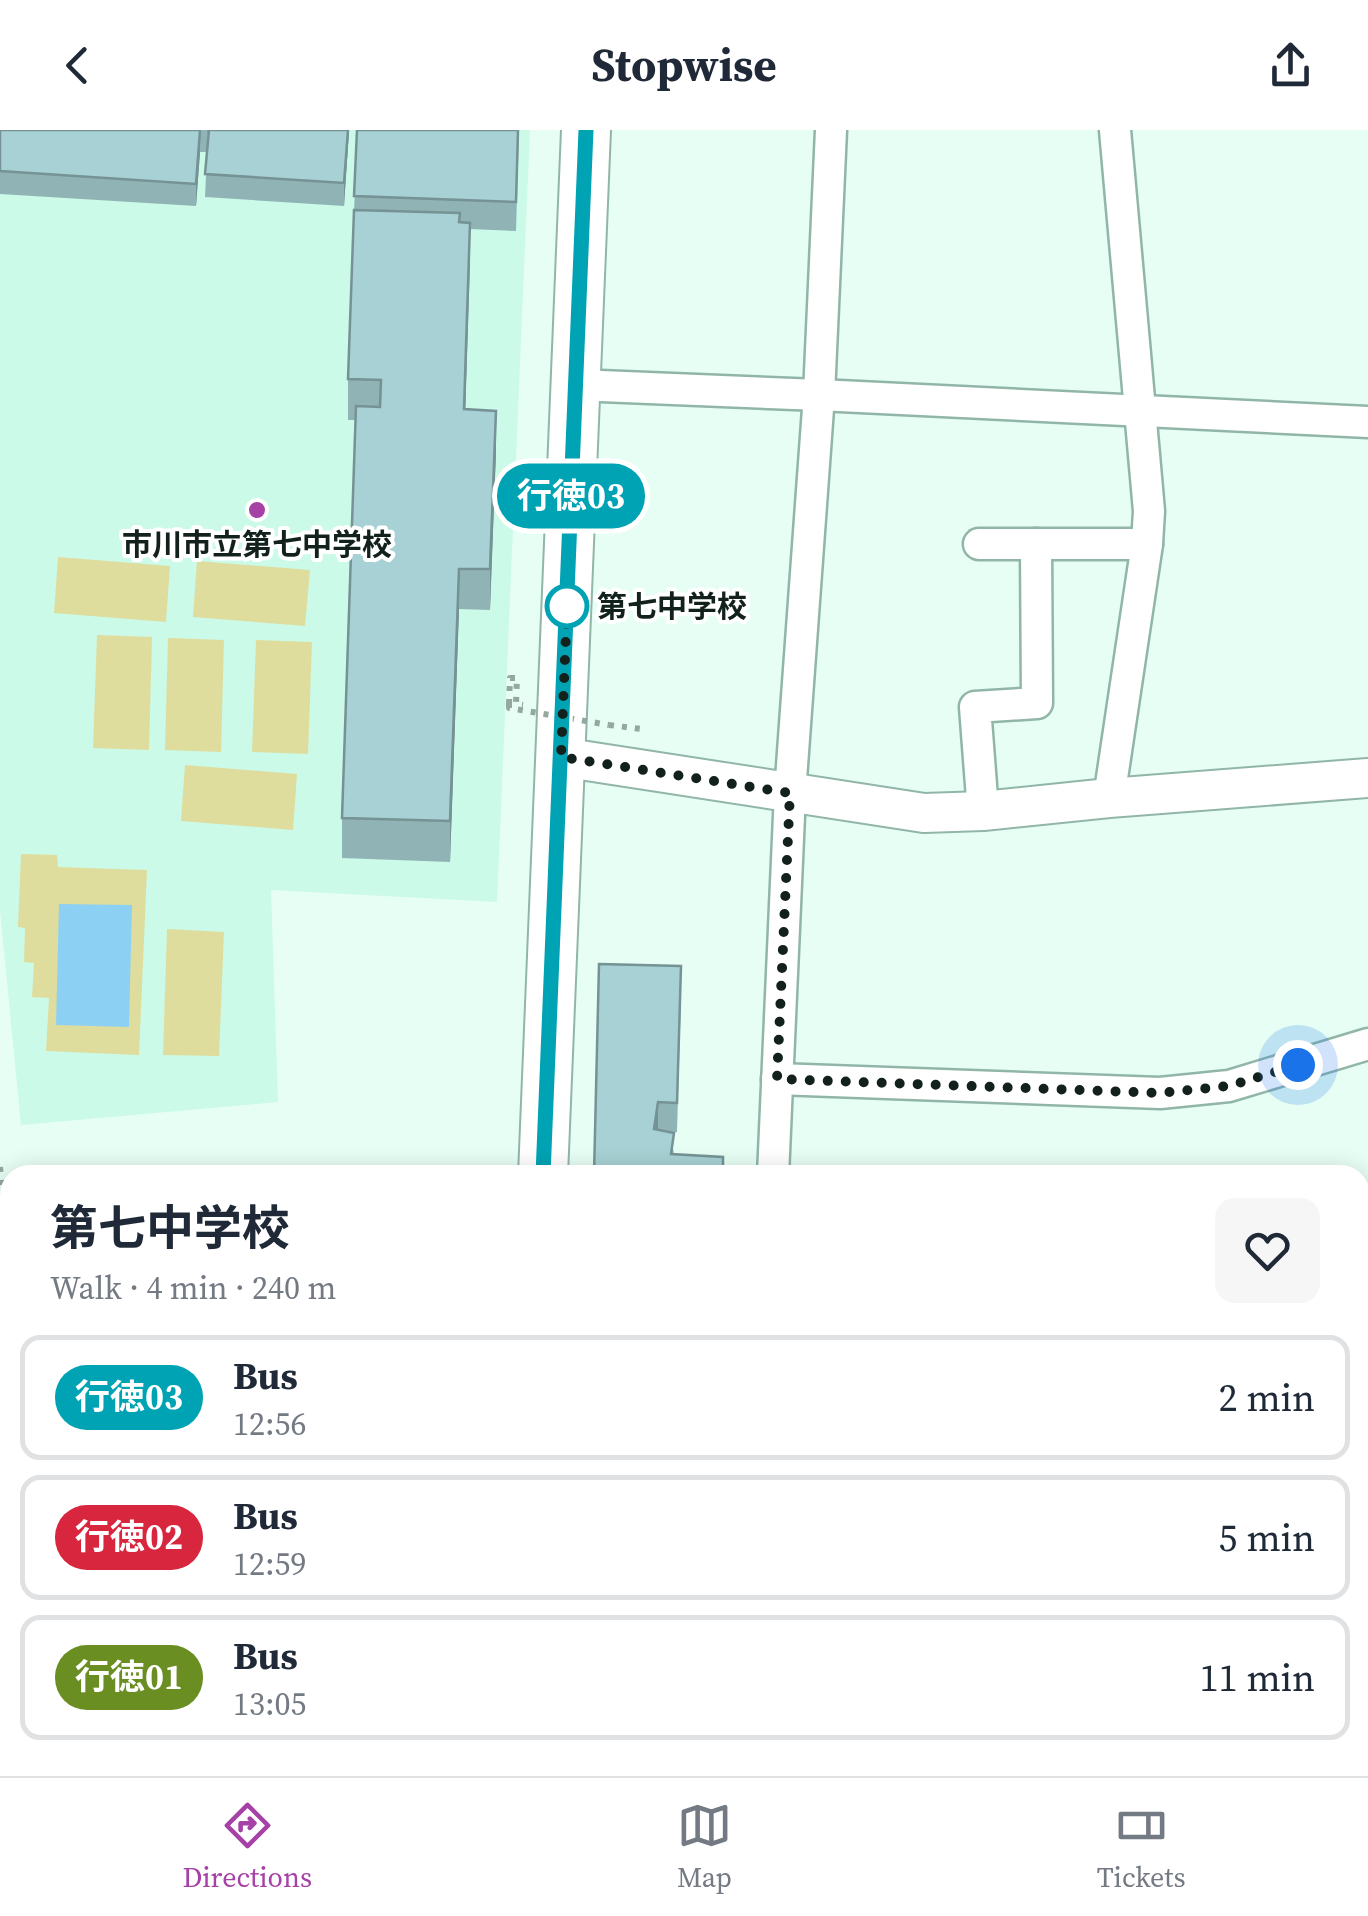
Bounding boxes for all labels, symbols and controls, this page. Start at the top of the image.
text: Stopwise [591,34,777,96]
icon: back [50,38,105,93]
icon: share [1263,38,1318,93]
line badge: 行徳03 [501,464,641,528]
text: 行徳03 [517,472,625,520]
marker: 市川市立第七中学校 [246,499,268,521]
place label: 市川市立第七中学校 [122,524,392,565]
marker: 第七中学校 [546,585,588,627]
place label: 第七中学校 [597,586,747,627]
your location [1273,1040,1323,1090]
text: 第七中学校 [50,1195,290,1261]
button: heart [1215,1198,1320,1303]
text: Walk · 4 min · 240 m [50,1266,336,1310]
text: Bus [233,1350,298,1402]
text: 2 min [1219,1372,1315,1424]
text: 行徳03 [75,1373,183,1421]
text: 12:56 [233,1402,307,1446]
text: Bus [233,1490,298,1542]
text: 5 min [1219,1512,1315,1564]
text: 行徳02 [75,1513,183,1561]
text: 12:59 [233,1542,307,1586]
text: Bus [233,1630,298,1682]
text: 11 min [1200,1652,1315,1704]
text: 行徳01 [75,1653,183,1701]
text: 13:05 [233,1682,307,1726]
tab: Directions [182,1798,312,1896]
tab: Map [677,1798,732,1896]
tab: Tickets [1097,1798,1186,1896]

